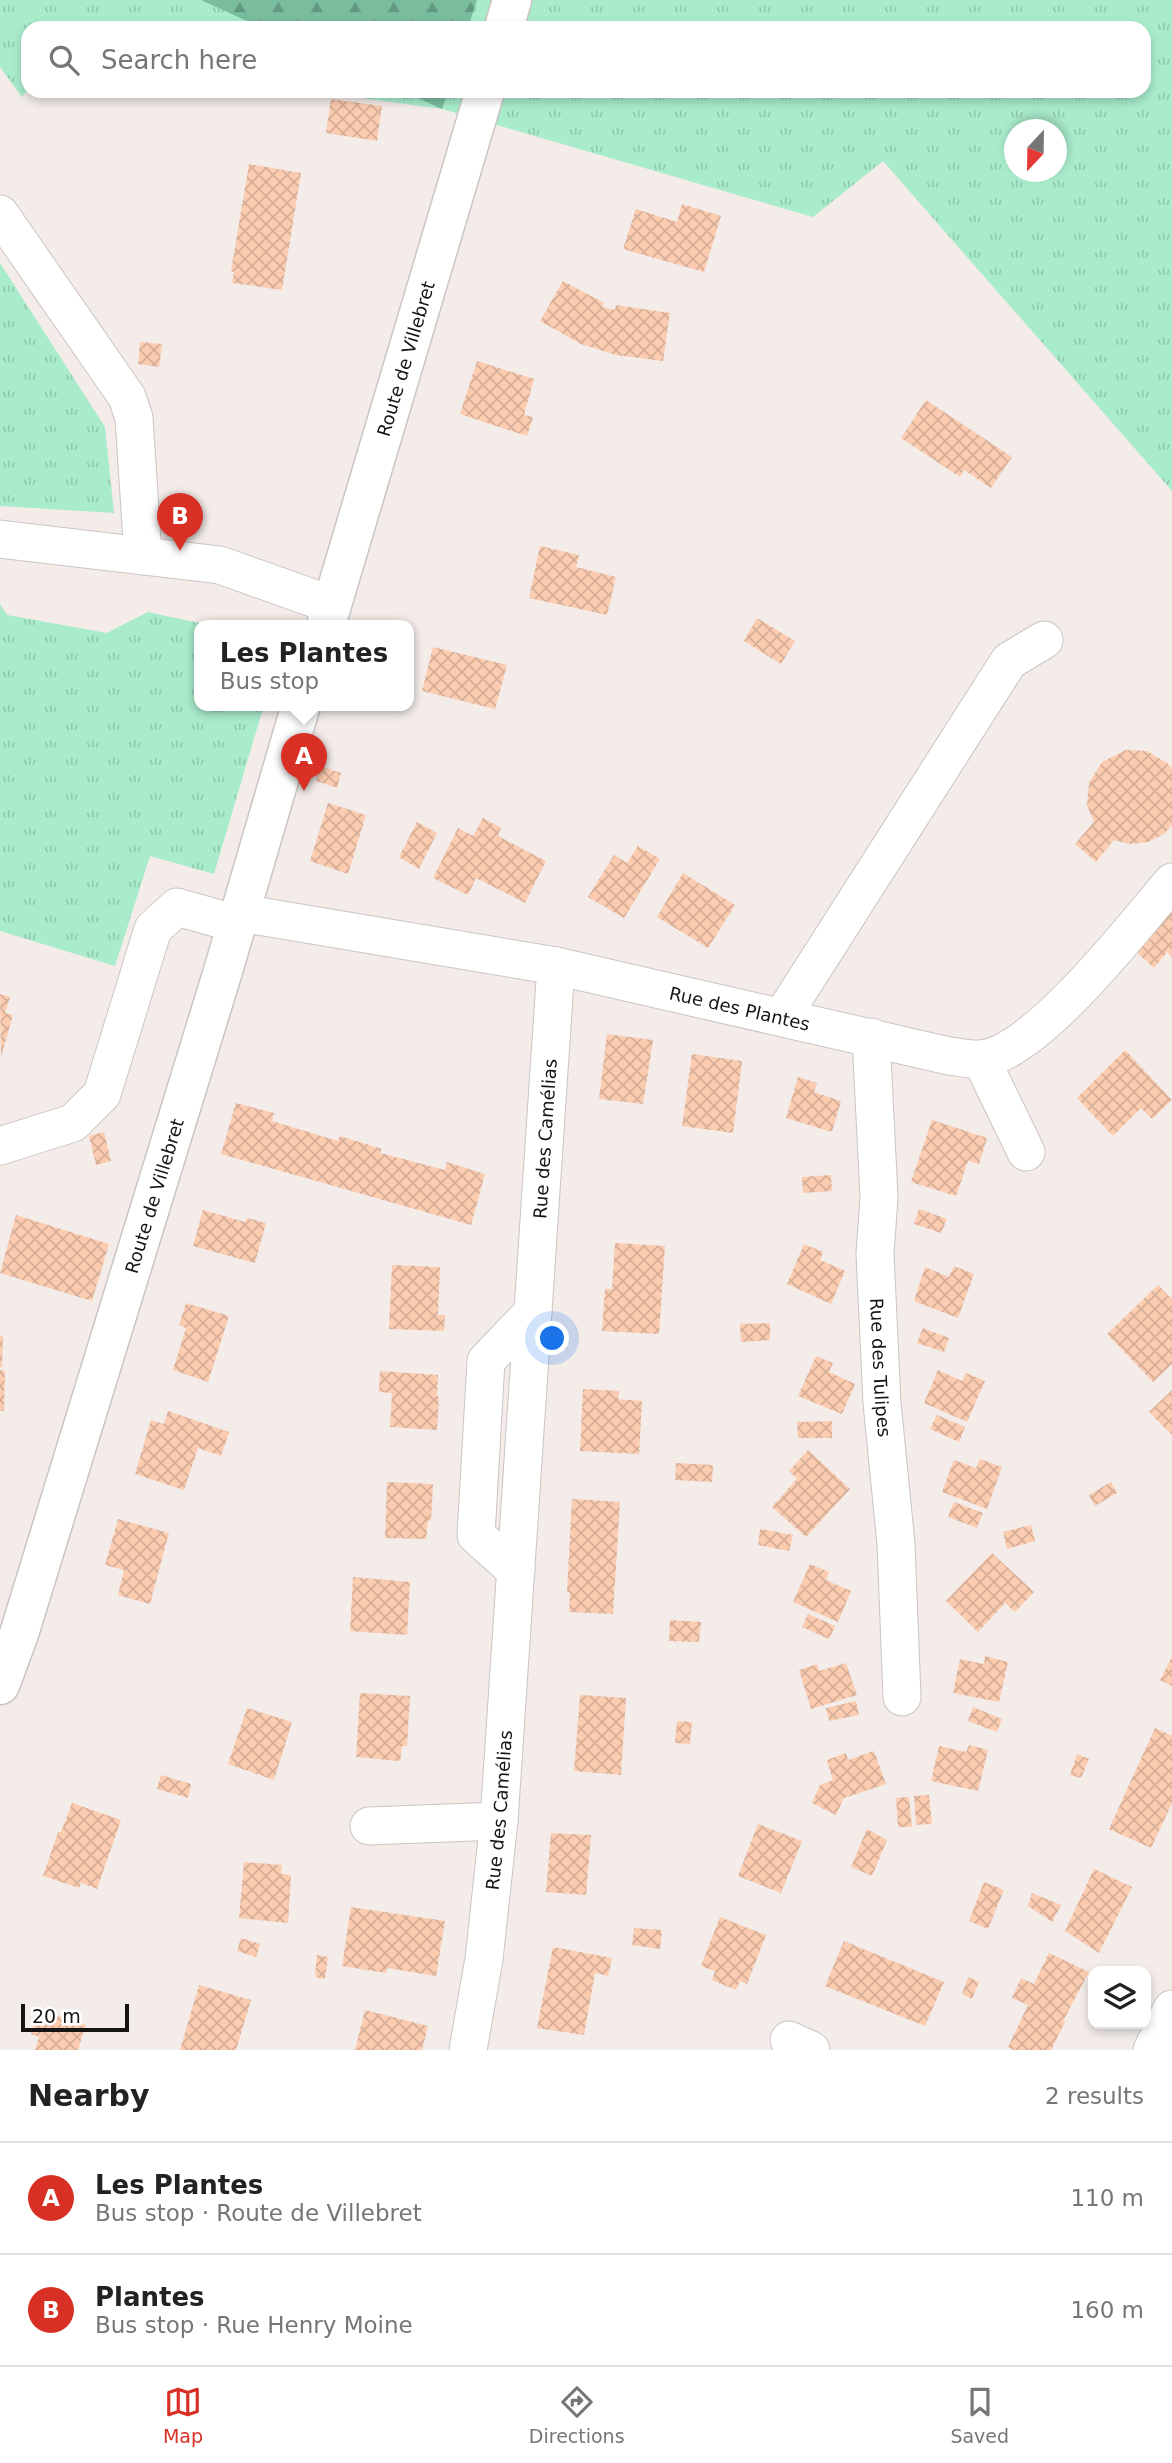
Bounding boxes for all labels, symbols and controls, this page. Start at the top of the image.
search box [21,21,1151,98]
icon: search [45,41,83,79]
text: Search here [101,45,257,75]
north arrow [1004,119,1067,182]
street label: Route de Villebret [372,278,438,439]
pin: B [157,493,203,551]
popup [194,620,414,711]
text: Les Plantes [220,638,388,668]
text: Bus stop [220,668,319,694]
pin: A [281,733,327,791]
street label: Rue des Plantes [668,982,812,1034]
street label: Rue des Camélias [529,1058,560,1219]
street label: Route de Villebret [120,1116,188,1276]
street label: Rue des Tulipes [867,1298,896,1438]
your location [535,1321,569,1355]
street label: Rue des Camélias [481,1730,516,1891]
map controls [1088,1966,1151,2029]
button: layers [1088,1966,1151,2029]
scale bar [21,2001,130,2033]
text: 20 m [32,2005,81,2027]
text: Nearby [28,2078,150,2113]
text: 2 results [1045,2083,1144,2109]
text: Les Plantes [95,2170,263,2200]
text: A [42,2185,60,2211]
text: 110 m [1070,2185,1144,2211]
text: Bus stop · Route de Villebret [95,2200,422,2226]
text: Plantes [95,2282,205,2312]
text: B [42,2297,60,2323]
text: 160 m [1070,2297,1144,2323]
text: Bus stop · Rue Henry Moine [95,2312,413,2338]
tab: Map [163,2383,203,2447]
tab: Directions [529,2383,625,2447]
tab: Saved [950,2383,1009,2447]

